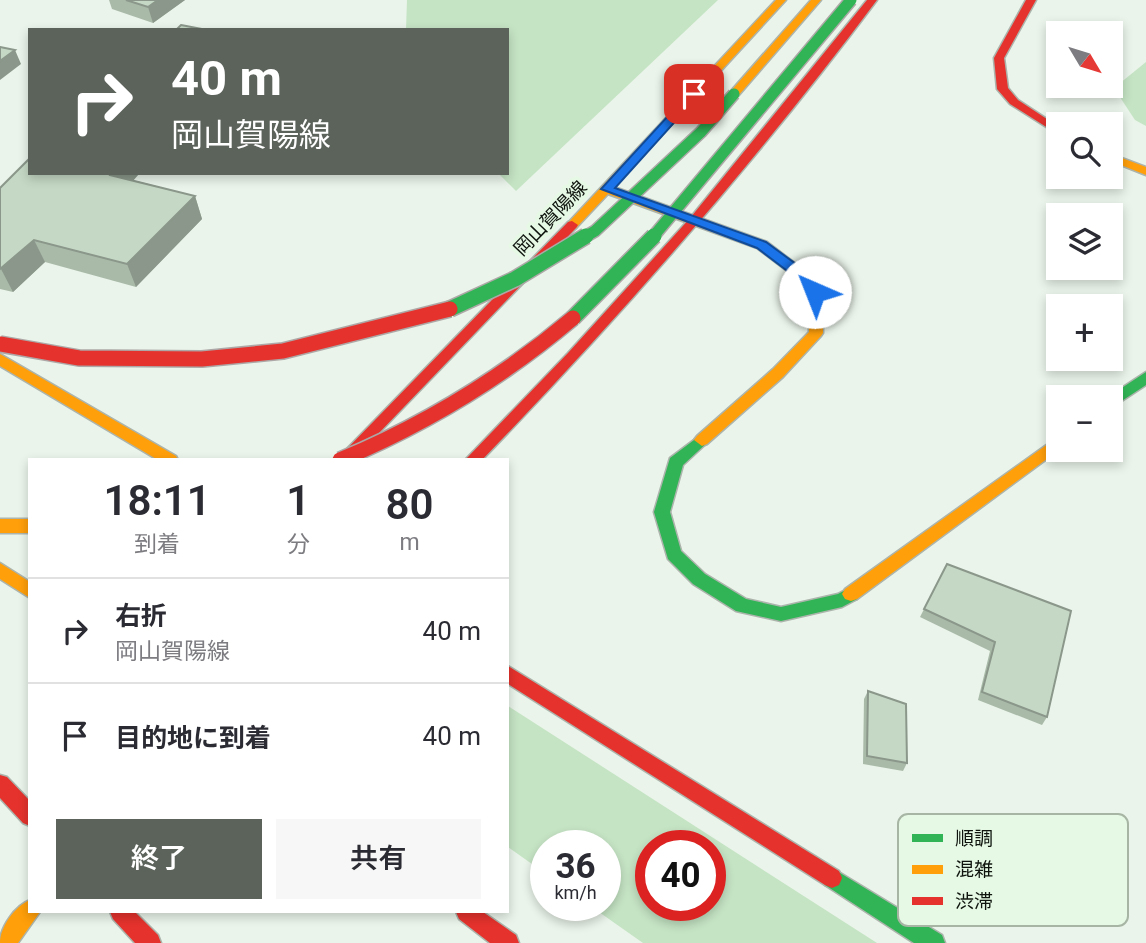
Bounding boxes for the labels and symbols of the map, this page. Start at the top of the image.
north arrow [1046,21,1124,98]
pin [664,64,724,124]
street label: 岡山賀陽線 [509,176,592,261]
position arrow [778,255,852,329]
legend [898,814,1128,926]
text: 順調 [955,827,993,850]
speed limit sign: 40 [635,830,726,921]
text: 混雑 [955,858,993,881]
text: 渋滞 [955,890,993,913]

